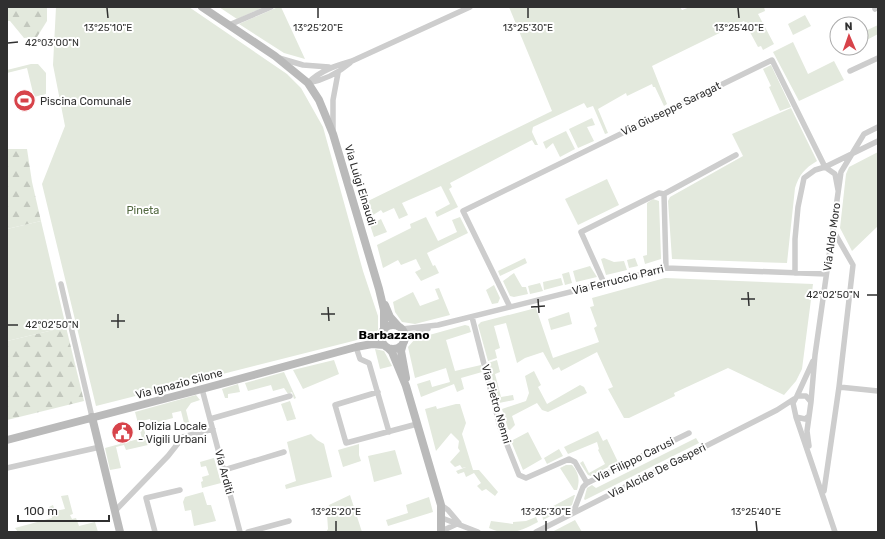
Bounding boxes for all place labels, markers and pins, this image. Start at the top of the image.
sports icon: Piscina Comunale [11,88,37,114]
place label: Piscina Comunale [40,95,131,108]
public building icon: Polizia Locale - Vigili Urbani [110,419,136,445]
place label: Polizia Locale - Vigili Urbani [138,420,207,446]

